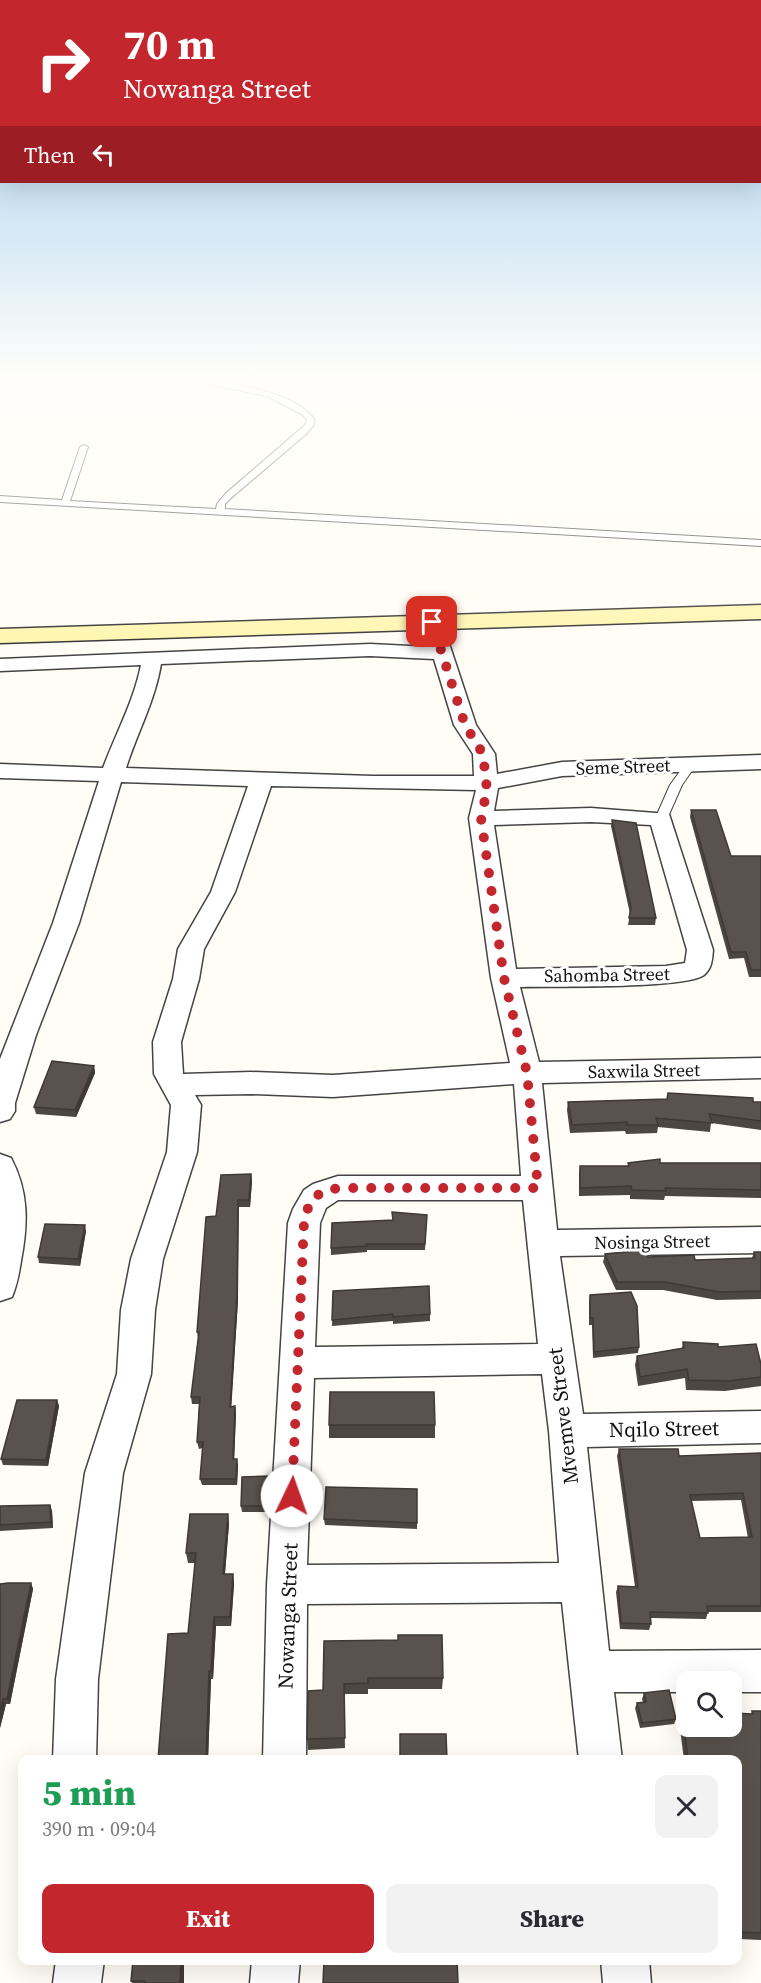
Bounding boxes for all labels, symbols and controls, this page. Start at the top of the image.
text: 70 m [123,15,216,73]
icon: right [24,24,102,102]
text: Nowanga Street [123,70,311,107]
icon: left [87,138,120,171]
text: Then [24,140,75,170]
pin [406,596,457,647]
icon: arrive [415,605,448,638]
street label: Seme Street [575,752,671,781]
street label: Sahomba Street [544,961,670,988]
street label: Saxwila Street [588,1057,700,1084]
street label: Nosinga Street [594,1228,710,1255]
street label: Mvemve Street [540,1346,585,1486]
street label: Nqilo Street [609,1413,719,1444]
position arrow [260,1464,324,1528]
street label: Nowanga Street [270,1542,305,1689]
map controls [676,1671,742,1737]
button: search [676,1671,742,1737]
text: 5 min [42,1768,136,1817]
button: close [655,1775,718,1838]
text: 390 m · 09:04 [42,1815,156,1843]
button: Exit [42,1884,374,1953]
button: Share [386,1884,718,1953]

